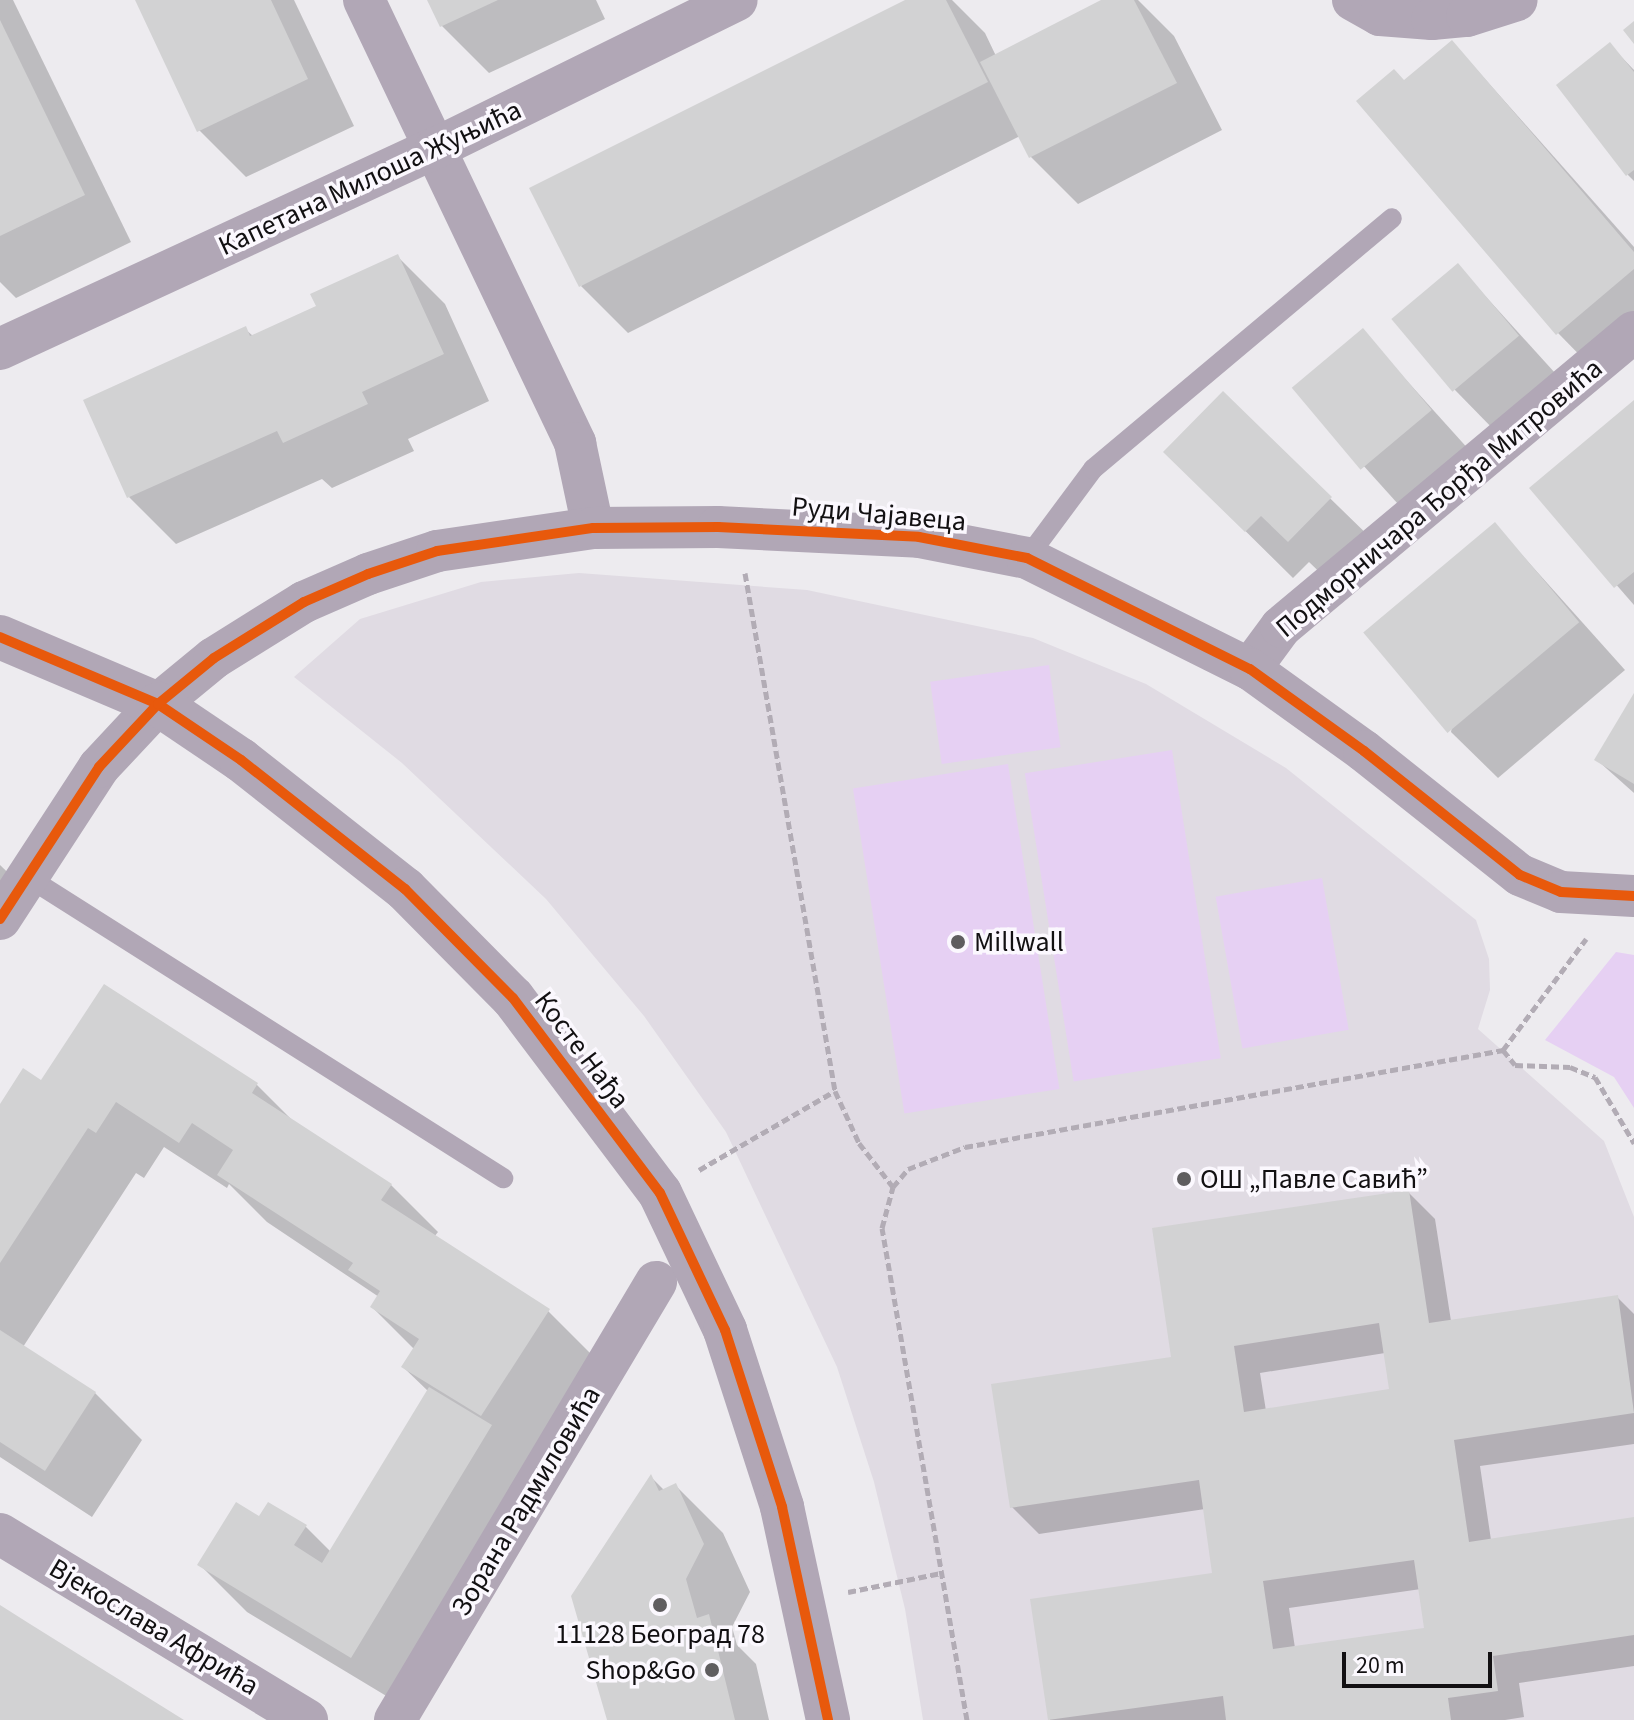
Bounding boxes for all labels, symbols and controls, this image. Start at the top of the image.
street label: Капетана Милоша Жуњића [213,93,527,263]
street label: Подморничара Ђорђа Митровића [1269,351,1609,645]
street label: Руди Чајавеца [790,490,968,538]
place label: Millwall [974,925,1064,959]
marker: Millwall [949,933,967,951]
street label: Косте Нађа [527,985,637,1115]
place label: ОШ „Павле Савић” [1200,1162,1428,1196]
marker: ОШ „Павле Савић” [1175,1170,1193,1188]
street label: Зорана Радмиловића [444,1380,608,1622]
street label: Вјекослава Афрића [43,1551,265,1703]
marker: 11128 Београд 78 [651,1596,669,1614]
place label: 11128 Београд 78 [555,1617,765,1651]
scale bar [1346,1636,1496,1686]
text: 20 m [1356,1648,1405,1683]
place label: Shop&Go [586,1653,696,1687]
marker: Shop&Go [703,1661,721,1679]

